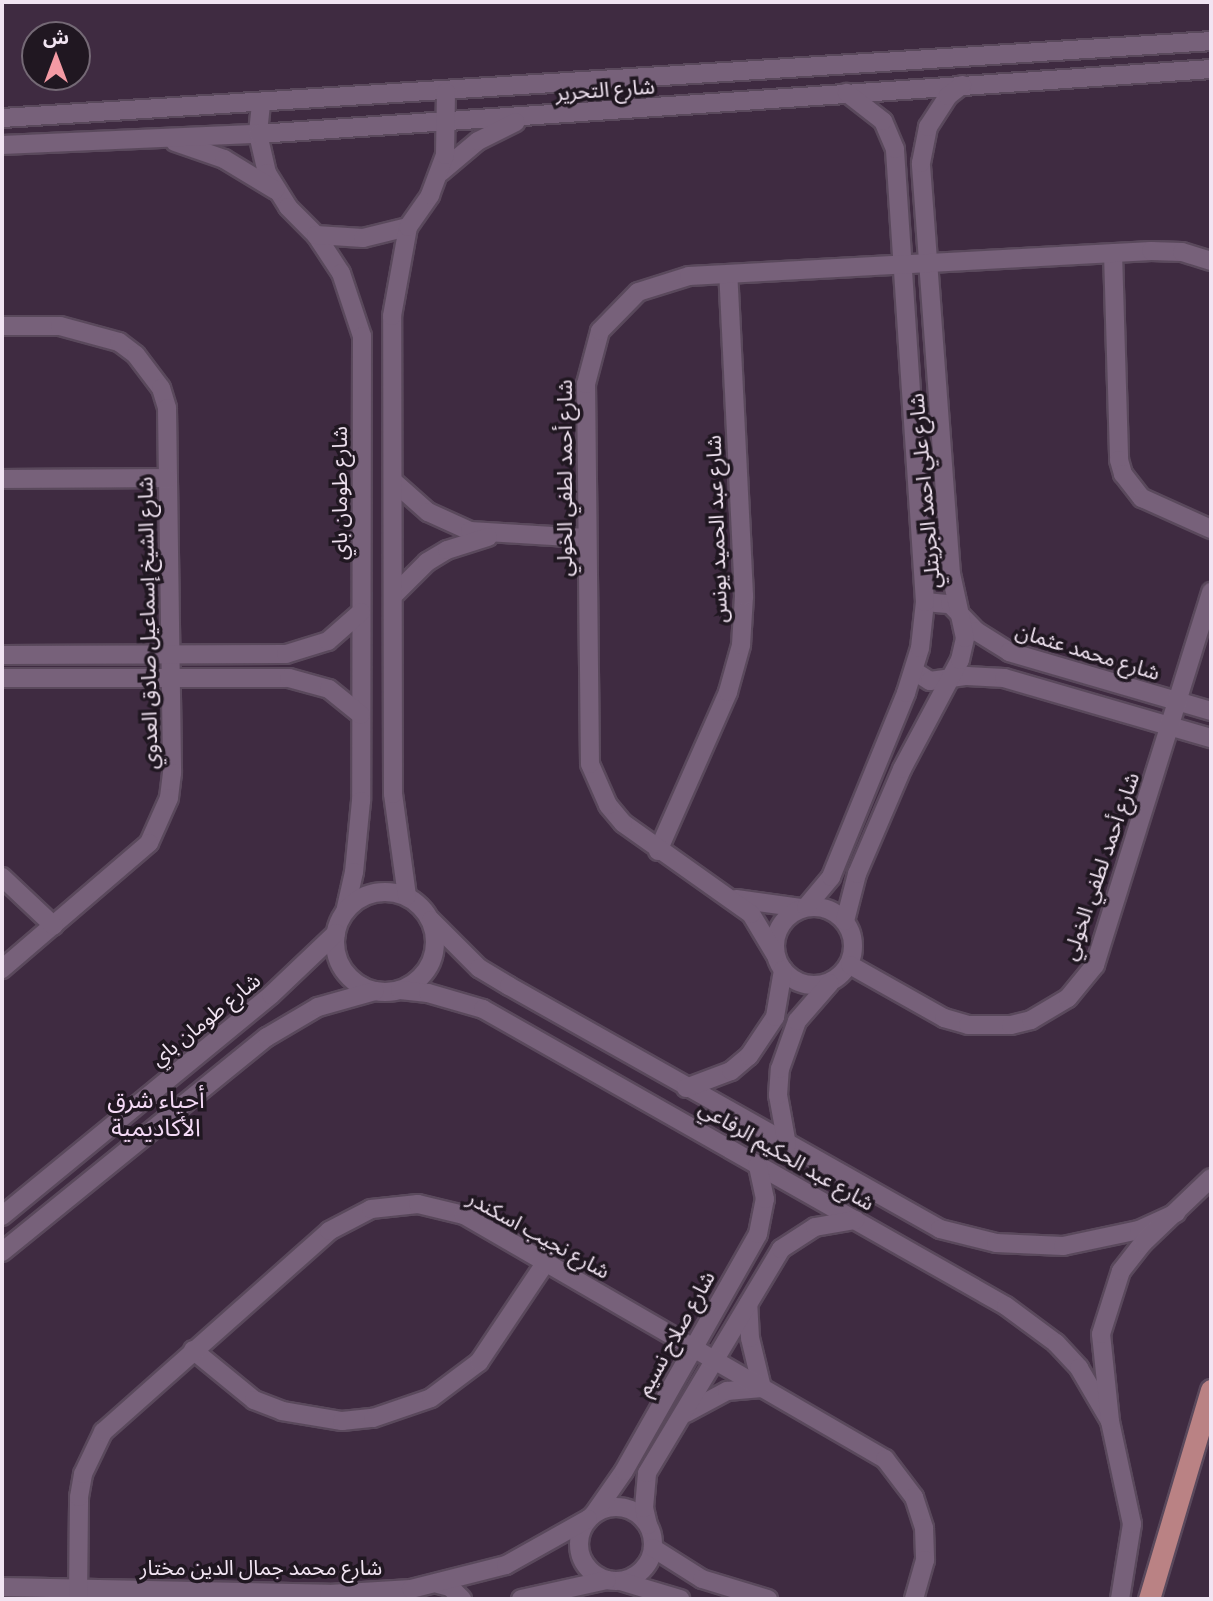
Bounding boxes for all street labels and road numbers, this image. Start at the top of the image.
street label: شارع التحرير [554,73,656,105]
street label: شارع أحمد لطفي الخولي [551,379,577,577]
street label: شارع علي احمد الجريتلي [903,392,945,590]
street label: شارع طومان باي [326,426,352,560]
street label: شارع عبد الحميد يونس [700,435,732,623]
street label: شارع الشيخ إسماعيل صادق العدوي [132,476,162,770]
street label: شارع محمد عثمان [1013,617,1163,685]
street label: شارع أحمد لطفي الخولي [1056,769,1144,963]
street label: شارع طومان باي [145,967,265,1071]
street label: شارع عبد الحكيم الرفاعي [695,1095,879,1215]
street label: شارع نجيب اسكندر [463,1185,615,1283]
street label: شارع صلاح نسيم [630,1266,720,1400]
street label: شارع محمد جمال الدين مختار [140,1554,382,1580]

